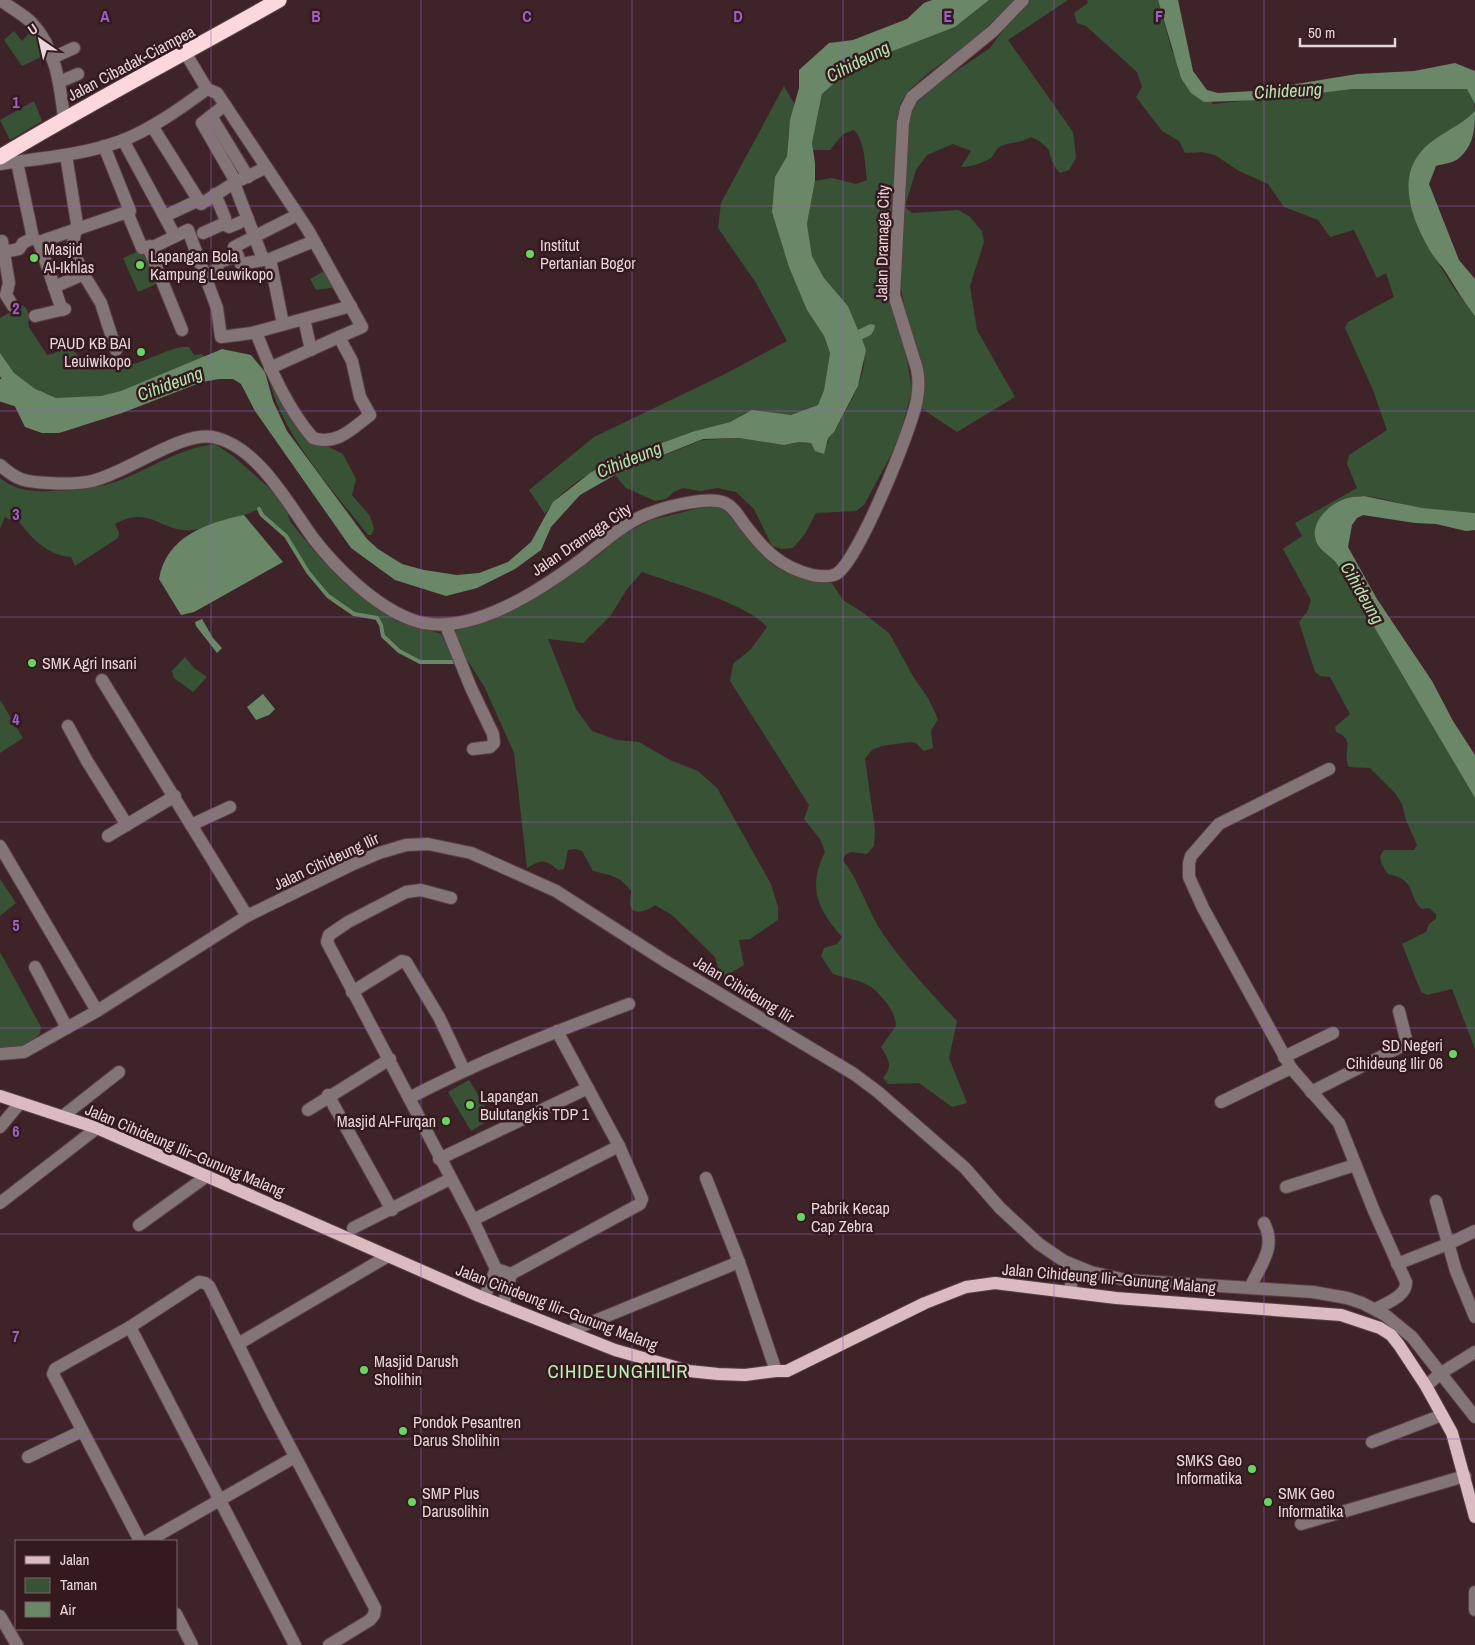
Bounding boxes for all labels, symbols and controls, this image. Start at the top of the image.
text: A [100,5,110,27]
text: B [311,5,321,27]
text: C [522,5,532,27]
text: D [733,5,743,27]
text: E [944,5,953,27]
text: F [1155,5,1163,27]
north arrow [15,15,65,65]
scale bar [1300,15,1395,47]
text: U [24,19,41,39]
street label: Jalan Cibadak-Ciampea [63,20,199,106]
text: 50 m [1308,22,1335,43]
water label: Cihideung [822,35,894,88]
water label: Cihideung [1253,76,1323,105]
text: 1 [12,91,20,113]
street label: Jalan Dramaga City [870,184,894,301]
place label: Institut Pertanian Bogor [540,234,636,274]
place label: Masjid Al-Ikhlas [43,238,94,278]
place label: Lapangan Bola Kampung Leuwikopo [150,245,273,285]
marker: Institut Pertanian Bogor [524,248,536,260]
marker: Masjid Al-Ikhlas [28,252,40,264]
marker: Lapangan Bola Kampung Leuwikopo [134,259,146,271]
text: 2 [12,297,20,319]
place label: PAUD KB BAI Leuiwikopo [50,332,131,372]
marker: PAUD KB BAI Leuiwikopo [135,346,147,358]
water label: Cihideung [134,360,206,407]
water label: Cihideung [593,435,665,484]
street label: Jalan Dramaga City [527,497,636,581]
text: 3 [12,503,20,525]
water label: Cihideung [1335,557,1390,628]
place label: SMK Agri Insani [42,652,137,674]
marker: SMK Agri Insani [26,657,38,669]
text: 4 [12,708,20,730]
street label: Jalan Cihideung Ilir [270,827,383,895]
text: 5 [12,914,20,936]
street label: Jalan Cihideung Ilir [690,950,799,1028]
place label: SD Negeri Cihideung Ilir 06 [1346,1034,1443,1074]
marker: SD Negeri Cihideung Ilir 06 [1447,1048,1459,1060]
place label: Lapangan Bulutangkis TDP 1 [480,1085,590,1125]
street label: Jalan Cihideung Ilir–Gunung Malang [82,1098,289,1202]
marker: Lapangan Bulutangkis TDP 1 [464,1099,476,1111]
place label: Masjid Al-Furqan [337,1110,436,1132]
marker: Masjid Al-Furqan [440,1115,452,1127]
text: 6 [12,1120,20,1142]
place label: Pabrik Kecap Cap Zebra [811,1197,890,1237]
marker: Pabrik Kecap Cap Zebra [795,1211,807,1223]
street label: Jalan Cihideung Ilir–Gunung Malang [453,1258,662,1356]
street label: Jalan Cihideung Ilir–Gunung Malang [1001,1258,1217,1298]
text: 7 [12,1325,20,1347]
place label: Masjid Darush Sholihin [374,1350,459,1390]
district label: CIHIDEUNGHILIR [547,1358,689,1384]
marker: Masjid Darush Sholihin [358,1364,370,1376]
place label: Pondok Pesantren Darus Sholihin [413,1411,521,1451]
marker: Pondok Pesantren Darus Sholihin [397,1425,409,1437]
place label: SMKS Geo Informatika [1176,1449,1243,1489]
marker: SMKS Geo Informatika [1246,1463,1258,1475]
place label: SMP Plus Darusolihin [422,1482,489,1522]
place label: SMK Geo Informatika [1278,1482,1344,1522]
marker: SMP Plus Darusolihin [406,1496,418,1508]
marker: SMK Geo Informatika [1262,1496,1274,1508]
legend [15,1540,178,1630]
text: Jalan [60,1549,89,1570]
text: Taman [60,1574,97,1595]
text: Air [59,1599,76,1620]

